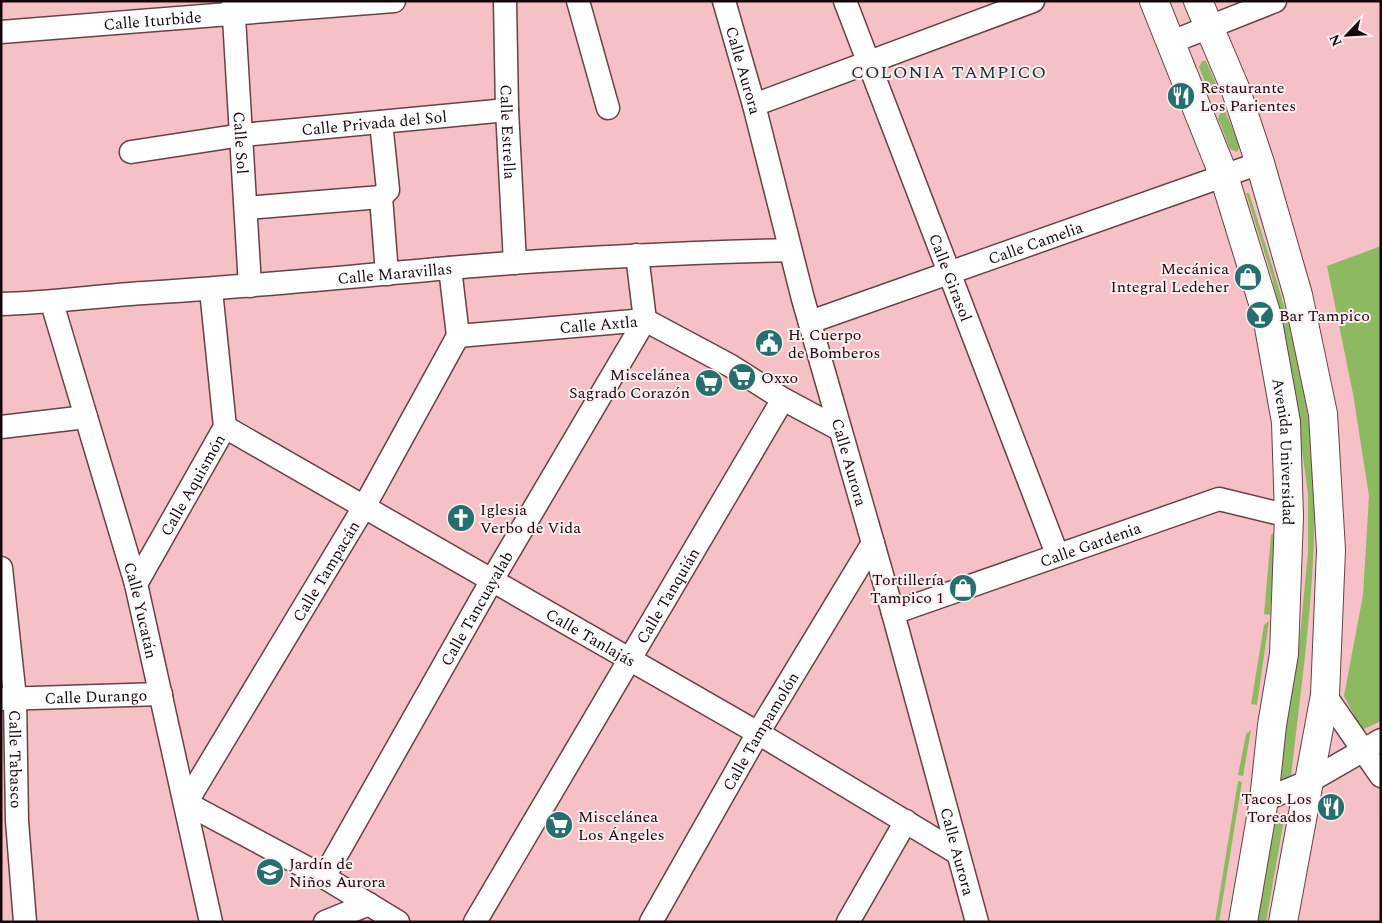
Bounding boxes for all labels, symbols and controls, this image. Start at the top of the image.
street label: Calle Iturbide [103,5,203,37]
north arrow [1322,10,1372,60]
street label: Calle Aurora [719,24,767,117]
text: N [1324,31,1348,50]
district label: COLONIA TAMPICO [851,59,1047,86]
place label: Restaurante Los Parientes [1200,76,1296,118]
restaurant icon: Restaurante Los Parientes [1166,81,1196,111]
street label: Calle Estrella [494,84,522,180]
street label: Calle Privada del Sol [300,105,448,142]
street label: Calle Sol [227,111,254,175]
street label: Calle Camelia [985,215,1087,271]
street label: Calle Girasol [922,230,978,325]
street label: Calle Maravillas [336,257,453,291]
place label: Mecánica Integral Ledeher [1111,257,1229,299]
shop icon: Mecánica Integral Ledeher [1233,262,1263,292]
bar icon: Bar Tampico [1245,300,1275,330]
place label: Bar Tampico [1279,304,1370,328]
street label: Calle Axtla [558,310,639,340]
place label: H. Cuerpo de Bomberos [788,323,880,365]
public building icon: H. Cuerpo de Bomberos [754,328,784,358]
supermarket icon: Oxxo [727,362,757,392]
place label: Miscelánea Sagrado Corazón [569,363,690,405]
place label: Oxxo [761,366,798,390]
supermarket icon: Miscelánea Sagrado Corazón [694,368,724,398]
street label: Avenida Universidad [1265,376,1300,526]
street label: Calle Aurora [825,416,873,509]
street label: Calle Aquismón [155,430,232,541]
place label: Iglesia Verbo de Vida [480,498,581,540]
church icon: Iglesia Verbo de Vida [446,503,476,533]
street label: Calle Tampacán [287,516,366,627]
street label: Calle Gardenia [1037,516,1145,574]
street label: Calle Tanquián [630,543,706,649]
street label: Calle Tancuayalab [435,547,520,671]
street label: Calle Yucatán [117,559,163,661]
place label: Tortillería Tampico 1 [870,568,944,610]
shop icon: Tortillería Tampico 1 [948,573,978,603]
street label: Calle Tanlajás [541,603,640,673]
street label: Calle Tampamolón [717,667,805,795]
street label: Calle Durango [44,683,148,711]
street label: Calle Tabasco [2,710,28,809]
place label: Tacos Los Toreados [1241,787,1312,829]
restaurant icon: Tacos Los Toreados [1316,792,1346,822]
place label: Miscelánea Los Ángeles [578,805,665,847]
street label: Calle Aurora [933,805,980,899]
supermarket icon: Miscelánea Los Ángeles [544,810,574,840]
place label: Jardín de Niños Aurora [289,852,386,894]
school or university icon: Jardín de Niños Aurora [255,857,285,887]

